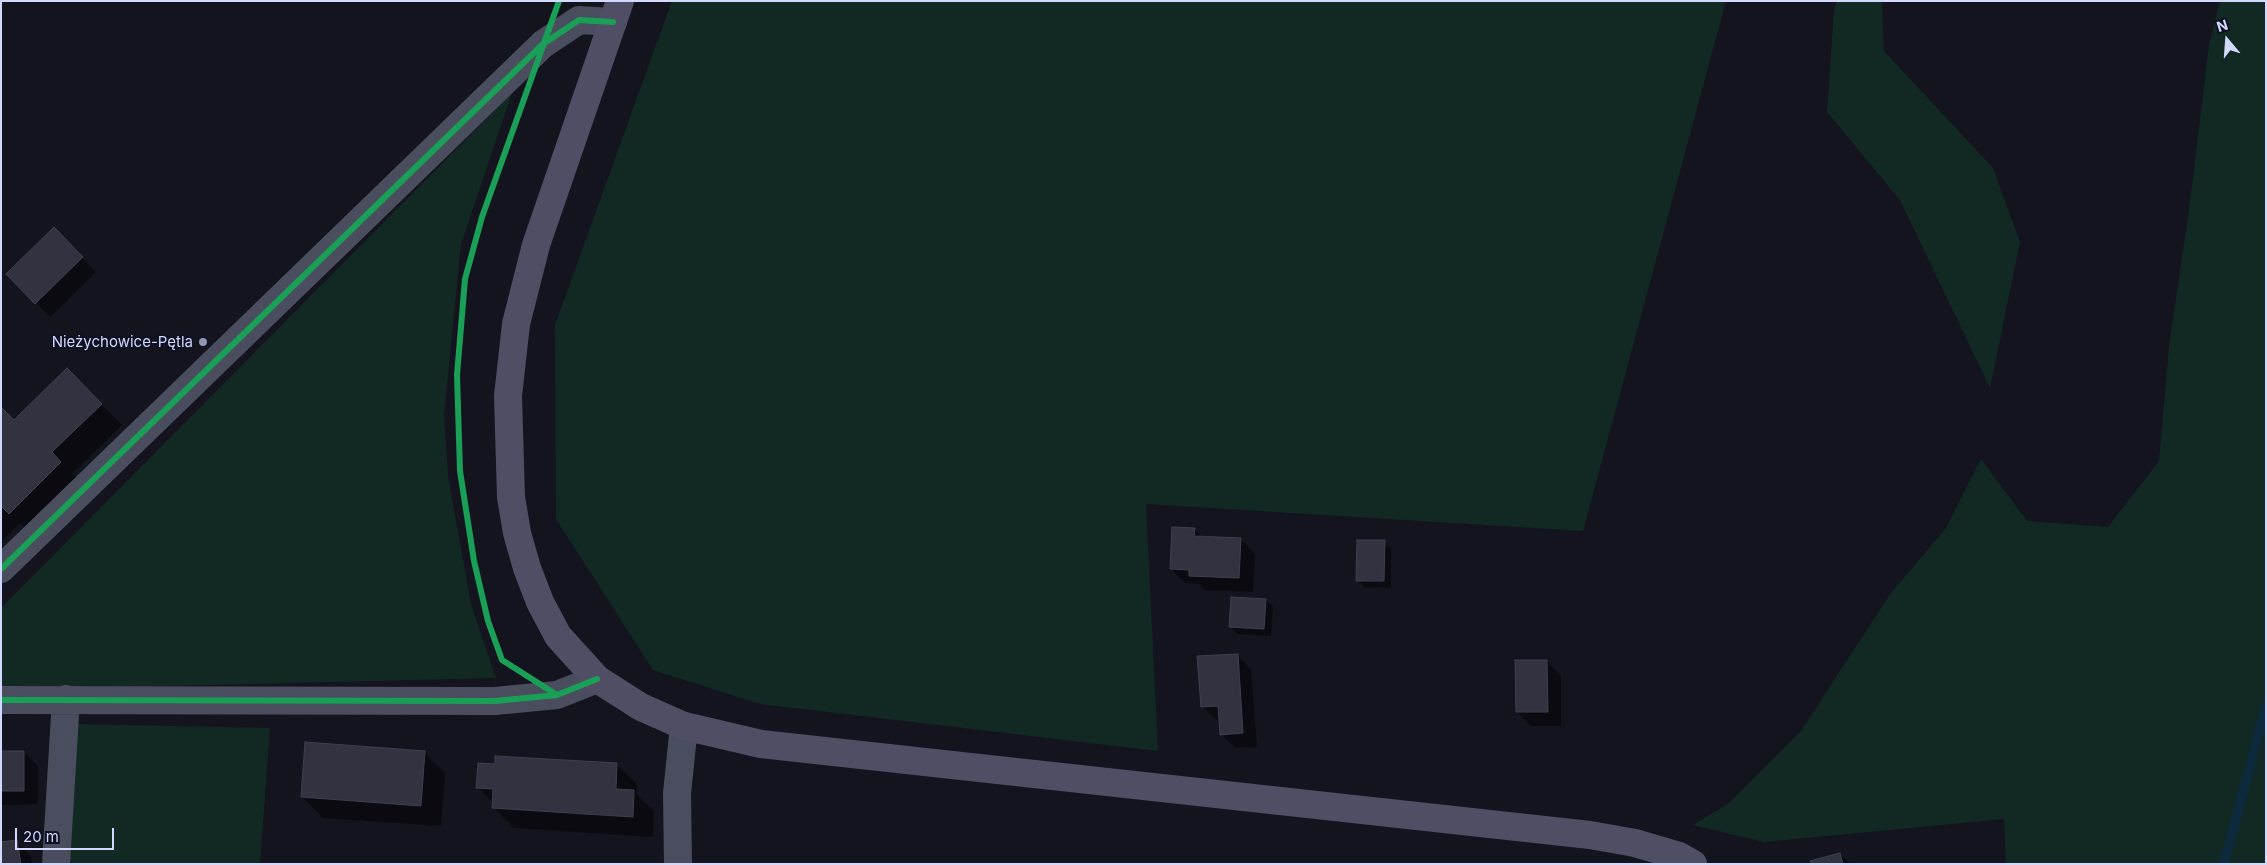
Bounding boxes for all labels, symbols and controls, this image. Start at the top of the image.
north arrow [2202,15,2252,65]
text: N [2215,16,2230,35]
place label: Nieżychowice-Pętla [52,333,193,351]
marker: Nieżychowice-Pętla [197,336,209,348]
scale bar [18,818,116,850]
text: 20 m [23,827,59,846]

